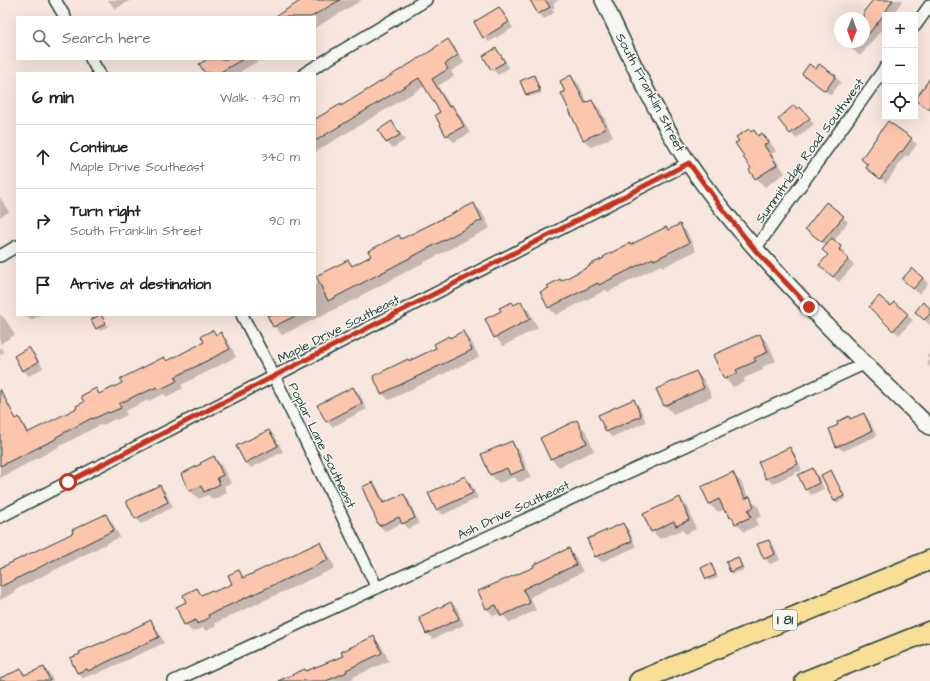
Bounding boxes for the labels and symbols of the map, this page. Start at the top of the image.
north arrow [834,12,870,48]
street label: South Franklin Street [611,30,689,156]
street label: Summitridge Road Southwest [751,74,870,227]
street label: Maple Drive Southeast [274,290,403,368]
route end [800,298,818,316]
street label: Poplar Lane Southeast [284,380,361,512]
route start [59,473,77,491]
street label: Ash Drive Southeast [454,476,573,544]
road number: I 81 [773,610,797,630]

